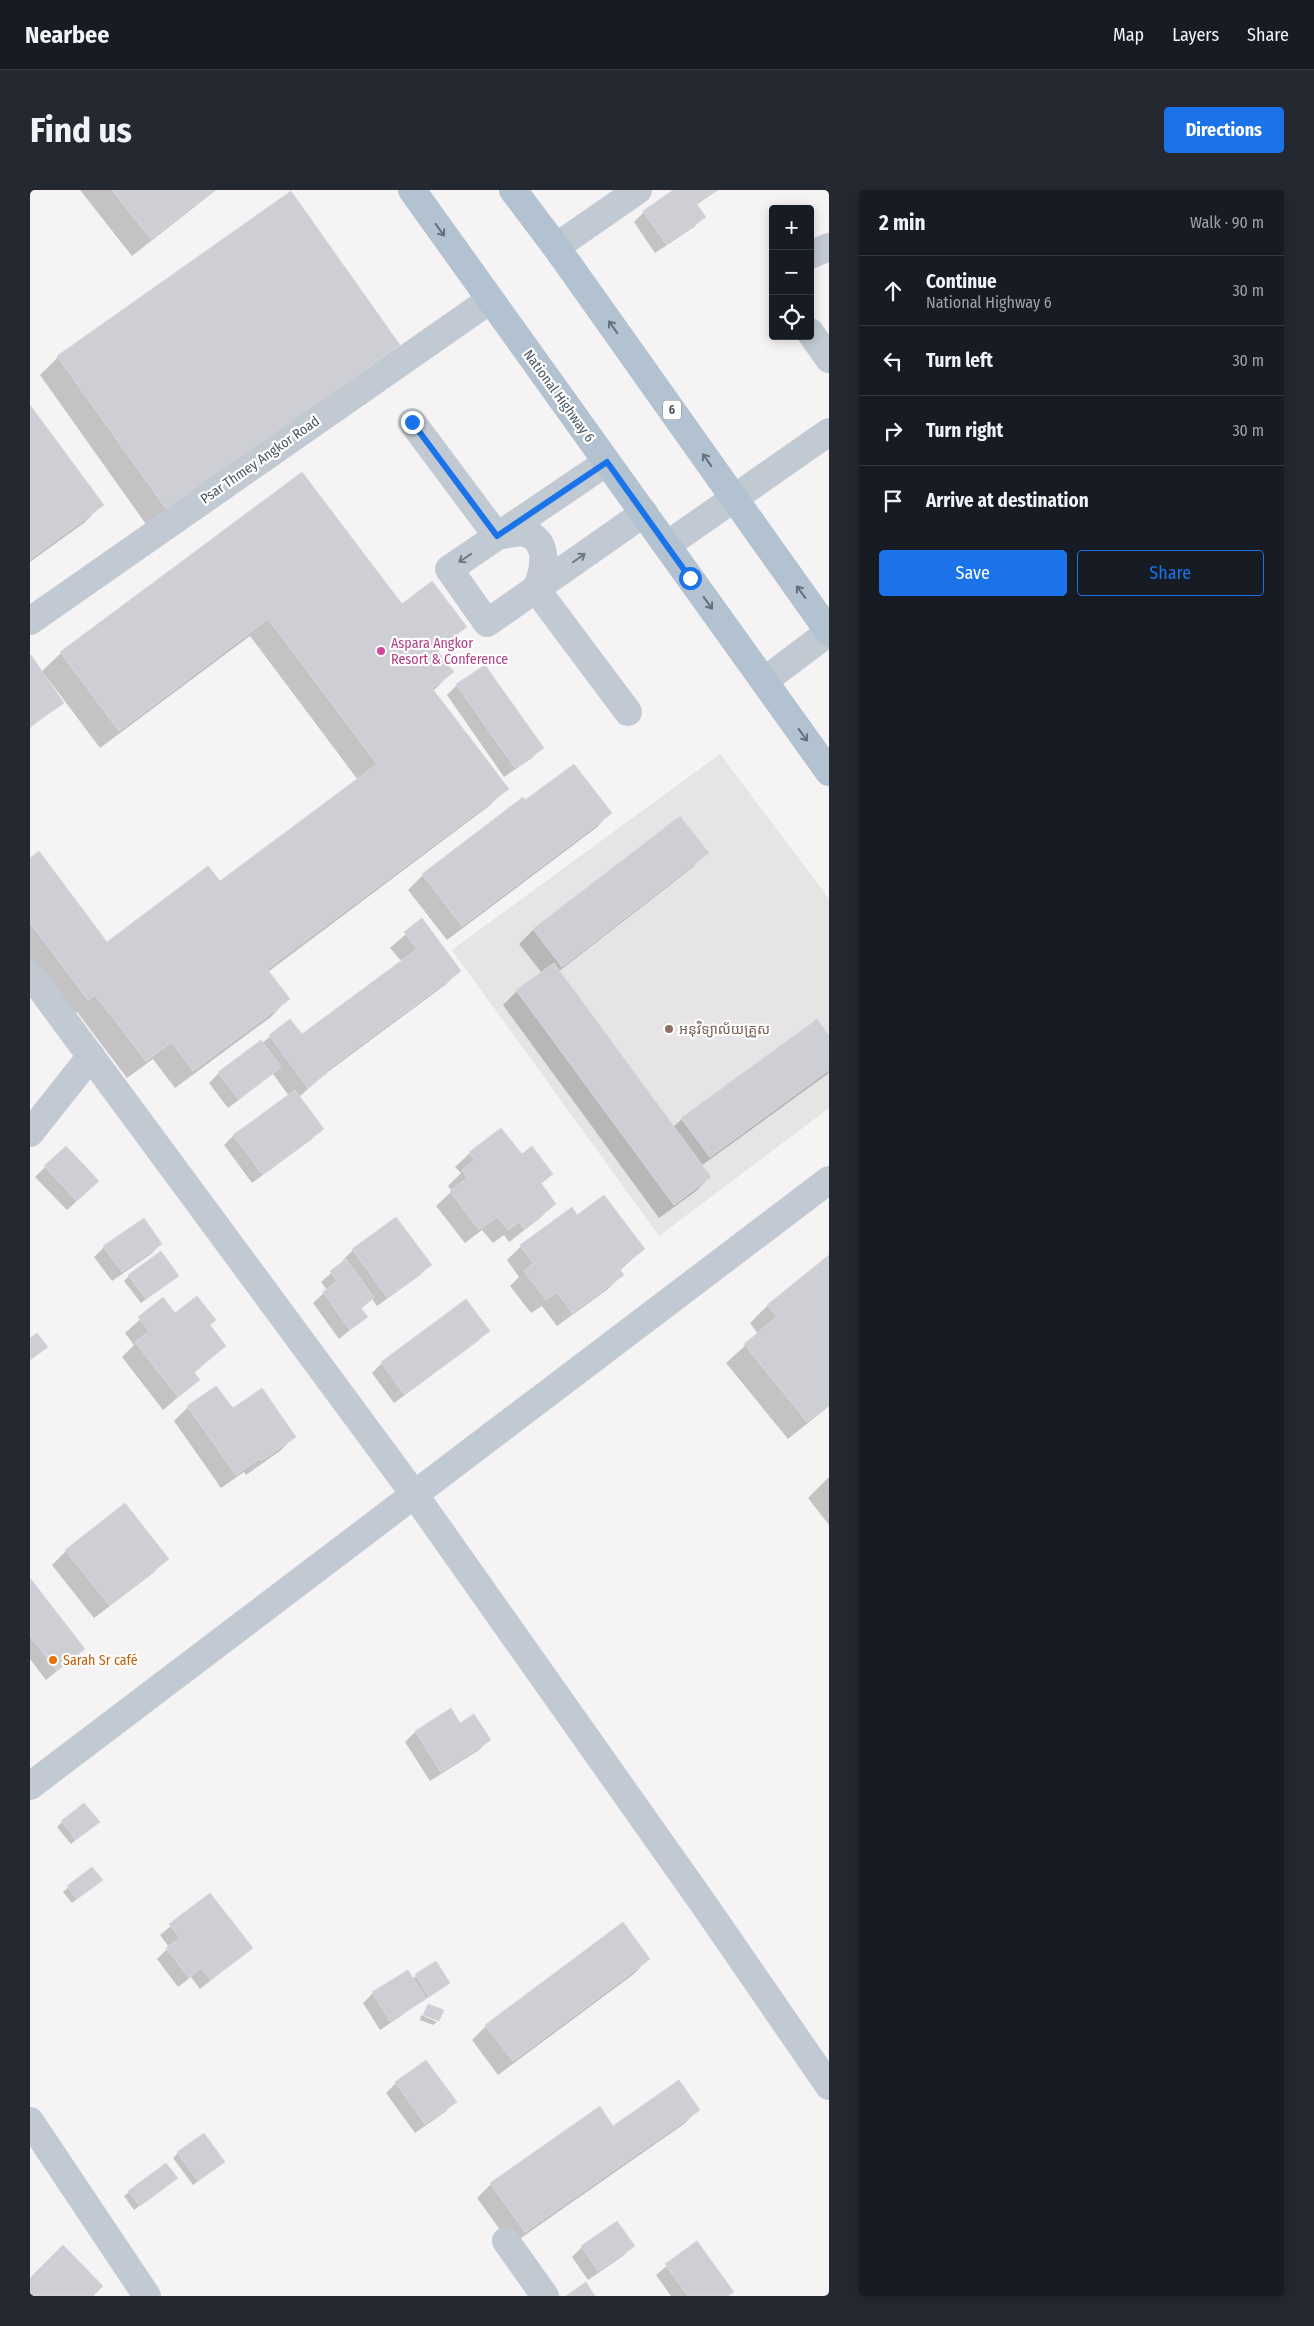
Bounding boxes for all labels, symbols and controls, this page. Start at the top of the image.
text: Nearbee [25,21,109,49]
text: Map [1113,24,1144,46]
text: Layers [1172,24,1219,46]
text: Share [1247,24,1289,46]
button: Directions [1164,107,1284,153]
text: Find us [30,109,132,151]
map controls [769,205,814,340]
button: + [769,205,814,250]
text: 2 min [879,210,926,236]
text: Walk · 90 m [1190,213,1264,232]
one-way arrow [435,223,445,237]
button: − [769,250,814,295]
text: Continue [926,270,997,293]
icon: ahead [879,277,907,305]
text: 30 m [1232,281,1264,300]
text: National Highway 6 [926,293,1052,312]
button: locate [769,295,814,340]
one-way arrow [608,320,618,334]
street label: National Highway 6 [520,347,598,446]
icon: left [879,347,907,375]
text: Turn left [926,349,993,372]
text: 30 m [1232,351,1264,370]
road number: 6 [663,400,681,420]
route end [401,411,424,434]
street label: Psar Thmey Angkor Road [197,413,323,507]
icon: right [879,417,907,445]
text: Turn right [926,419,1003,442]
text: 30 m [1232,421,1264,440]
one-way arrow [702,453,712,467]
icon: arrive [879,487,907,515]
text: Arrive at destination [926,489,1089,512]
button: Save [879,550,1067,596]
button: Share [1077,550,1264,596]
one-way arrow [458,553,472,563]
one-way arrow [572,553,586,563]
route start [679,567,702,590]
one-way arrow [796,586,806,600]
one-way arrow [703,596,713,610]
place label: Aspara Angkor Resort & Conference [391,635,508,668]
marker: Aspara Angkor Resort & Conference [375,645,387,657]
one-way arrow [798,728,808,742]
place label: អនុវិទ្យាល័យគ្រួស [679,1020,770,1038]
marker: អនុវិទ្យាល័យគ្រួស [663,1023,675,1035]
place label: Sarah Sr café [63,1652,138,1669]
marker: Sarah Sr café [47,1654,59,1666]

